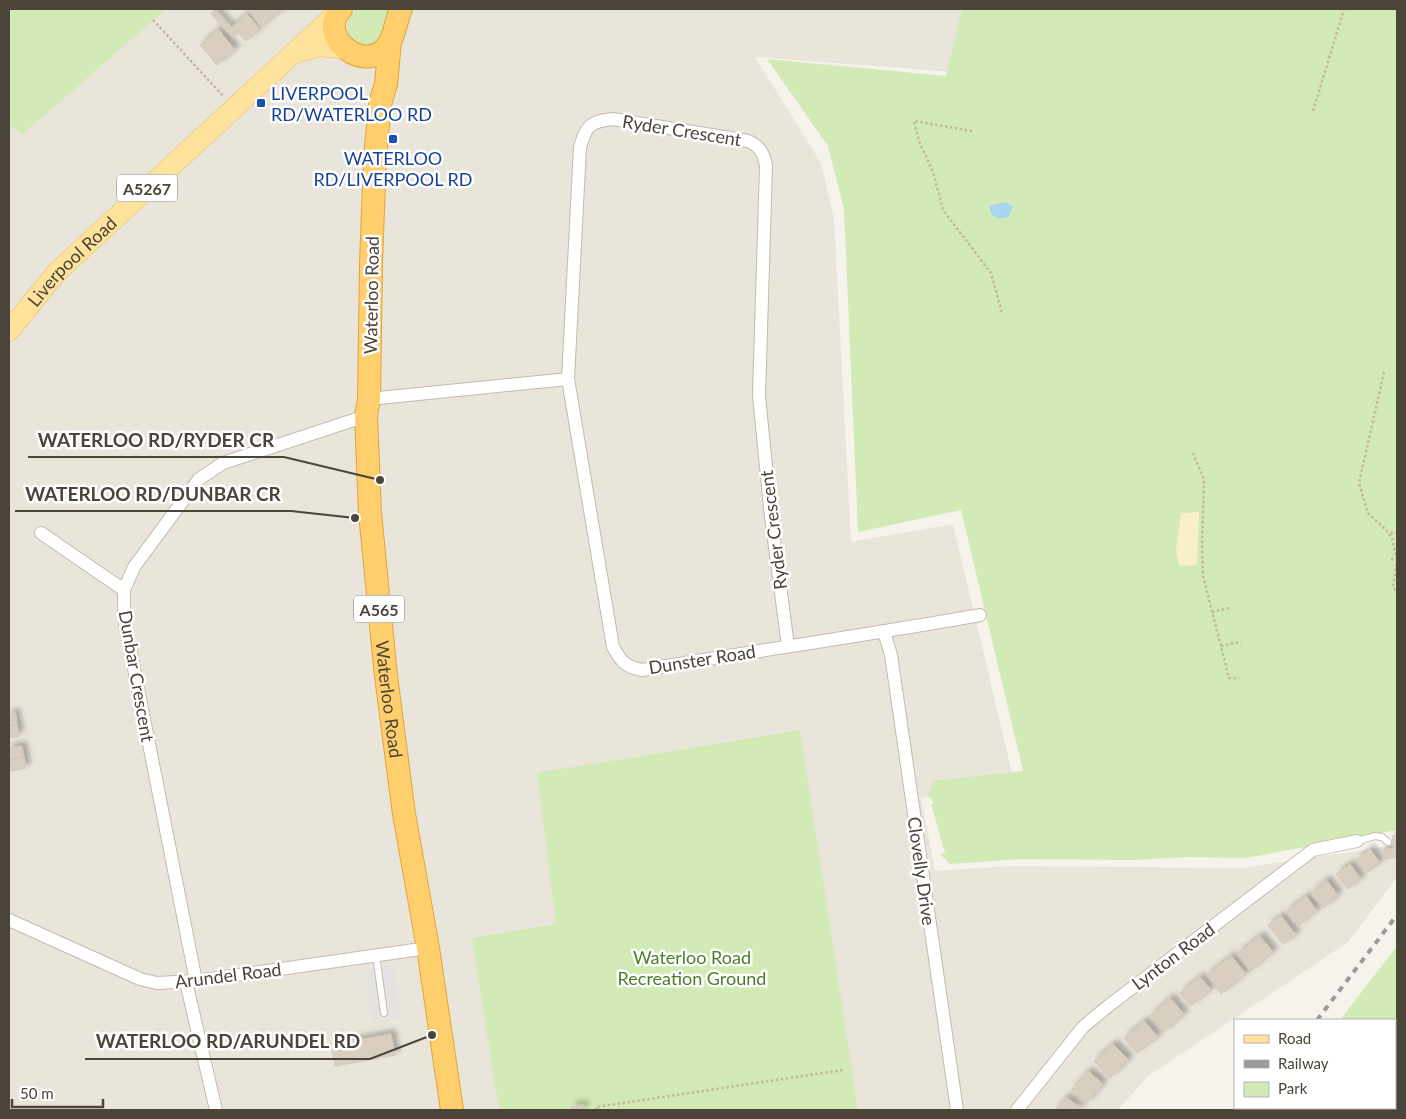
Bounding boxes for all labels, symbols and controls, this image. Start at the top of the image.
place label: LIVERPOOL RD/WATERLOO RD [271,82,432,125]
marker: LIVERPOOL RD/WATERLOO RD [255,97,267,109]
street label: Ryder Crescent [621,110,744,150]
marker: WATERLOO RD/LIVERPOOL RD [387,133,399,145]
place label: WATERLOO RD/LIVERPOOL RD [314,147,472,190]
road number: A5267 [117,174,177,202]
street label: Liverpool Road [23,212,121,311]
street label: Waterloo Road [359,236,383,354]
callout: WATERLOO RD/RYDER CR [28,423,284,457]
text: WATERLOO RD/RYDER CR [38,428,275,451]
street label: Ryder Crescent [755,469,791,591]
callout: WATERLOO RD/DUNBAR CR [15,477,291,511]
text: WATERLOO RD/DUNBAR CR [25,482,282,505]
road number: A565 [354,596,404,622]
street label: Dunbar Crescent [115,609,159,744]
street label: Waterloo Road [372,639,408,759]
street label: Dunster Road [647,640,757,678]
street label: Clovelly Drive [903,815,941,927]
street label: Lynton Road [1127,918,1219,994]
park label: Waterloo Road Recreation Ground [618,946,766,989]
street label: Arundel Road [173,958,283,992]
legend [1234,1019,1396,1109]
callout: WATERLOO RD/ARUNDEL RD [85,1025,370,1059]
text: WATERLOO RD/ARUNDEL RD [96,1029,360,1052]
text: Road [1278,1029,1311,1047]
text: Railway [1278,1054,1329,1072]
scale bar [12,1076,104,1108]
text: Park [1278,1079,1308,1097]
text: 50 m [20,1084,54,1102]

